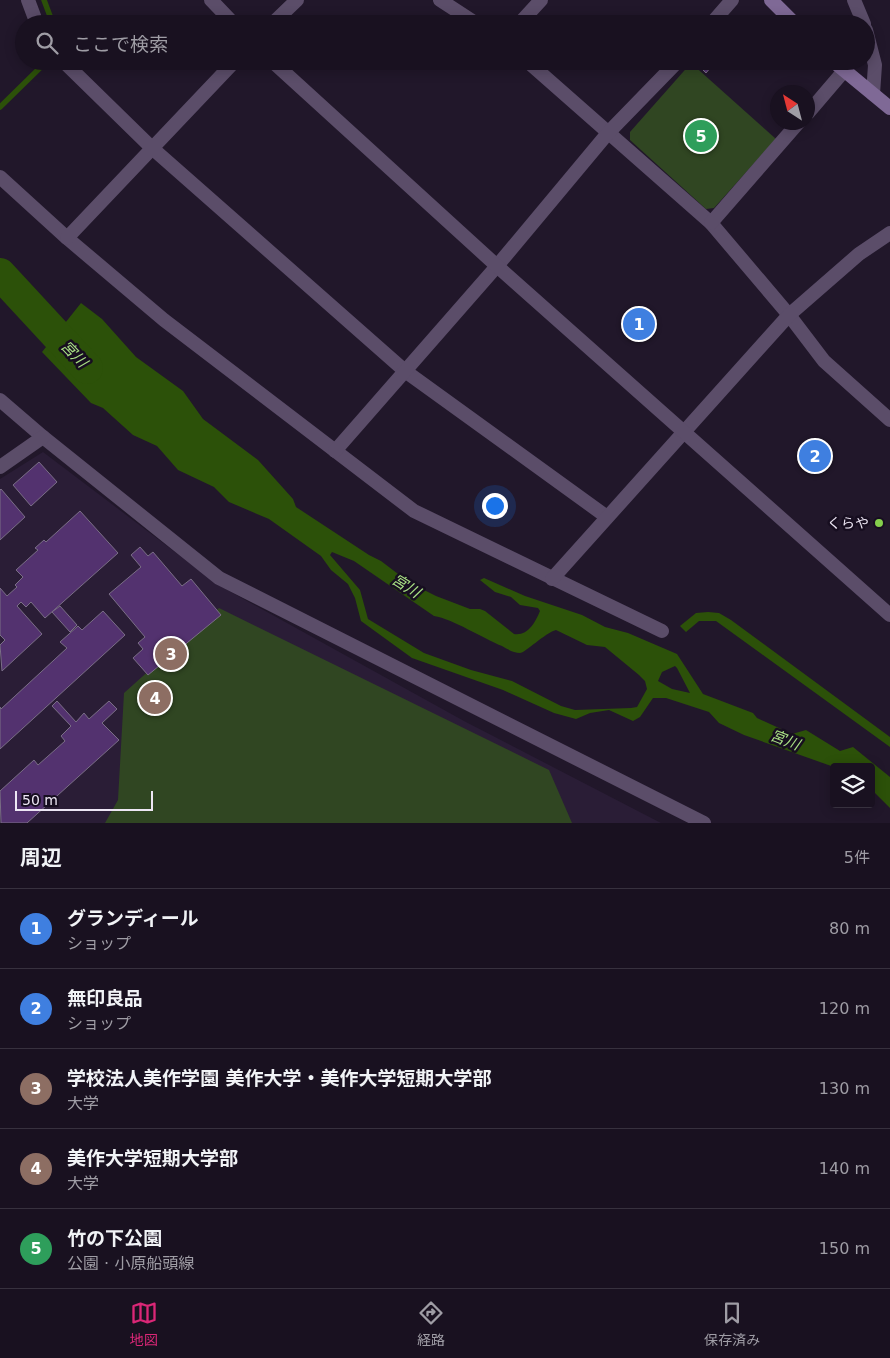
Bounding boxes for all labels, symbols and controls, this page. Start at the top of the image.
search box [15,15,875,70]
icon: search [33,29,61,57]
text: ここで検索 [73,33,168,55]
north arrow [770,85,815,130]
pin: 5 [685,117,717,155]
pin: 1 [623,305,655,343]
water label: 宮川 [57,337,92,372]
pin: 2 [799,437,831,475]
your location [482,493,508,519]
place label: くらや [827,515,869,531]
marker: くらや [873,517,885,529]
water label: 宮川 [389,570,425,603]
pin: 3 [155,635,187,673]
pin: 4 [139,679,171,717]
water label: 宮川 [768,726,804,754]
map controls [830,763,875,808]
button: layers [830,763,875,808]
scale bar [15,788,152,811]
text: 50 m [22,792,58,808]
text: 周辺 [20,846,62,870]
text: 5件 [844,848,870,867]
text: グランディール [67,907,199,929]
text: 1 [30,919,42,938]
text: 80 m [829,919,870,938]
text: ショップ [67,934,131,953]
text: 無印良品 [67,987,143,1009]
text: 2 [30,999,42,1018]
text: 120 m [819,999,870,1018]
text: ショップ [67,1014,131,1033]
text: 学校法人美作学園 美作大学・美作大学短期大学部 [67,1067,492,1089]
text: 3 [30,1079,42,1098]
text: 130 m [819,1079,870,1098]
text: 大学 [67,1094,99,1113]
text: 美作大学短期大学部 [67,1147,238,1169]
text: 4 [30,1159,42,1178]
text: 140 m [819,1159,870,1178]
text: 大学 [67,1174,99,1193]
text: 竹の下公園 [67,1227,162,1249]
text: 5 [30,1239,42,1258]
text: 150 m [819,1239,870,1258]
text: 公園 · 小原船頭線 [67,1254,194,1273]
tab: 地図 [130,1299,158,1349]
tab: 経路 [417,1299,445,1349]
tab: 保存済み [704,1299,760,1349]

